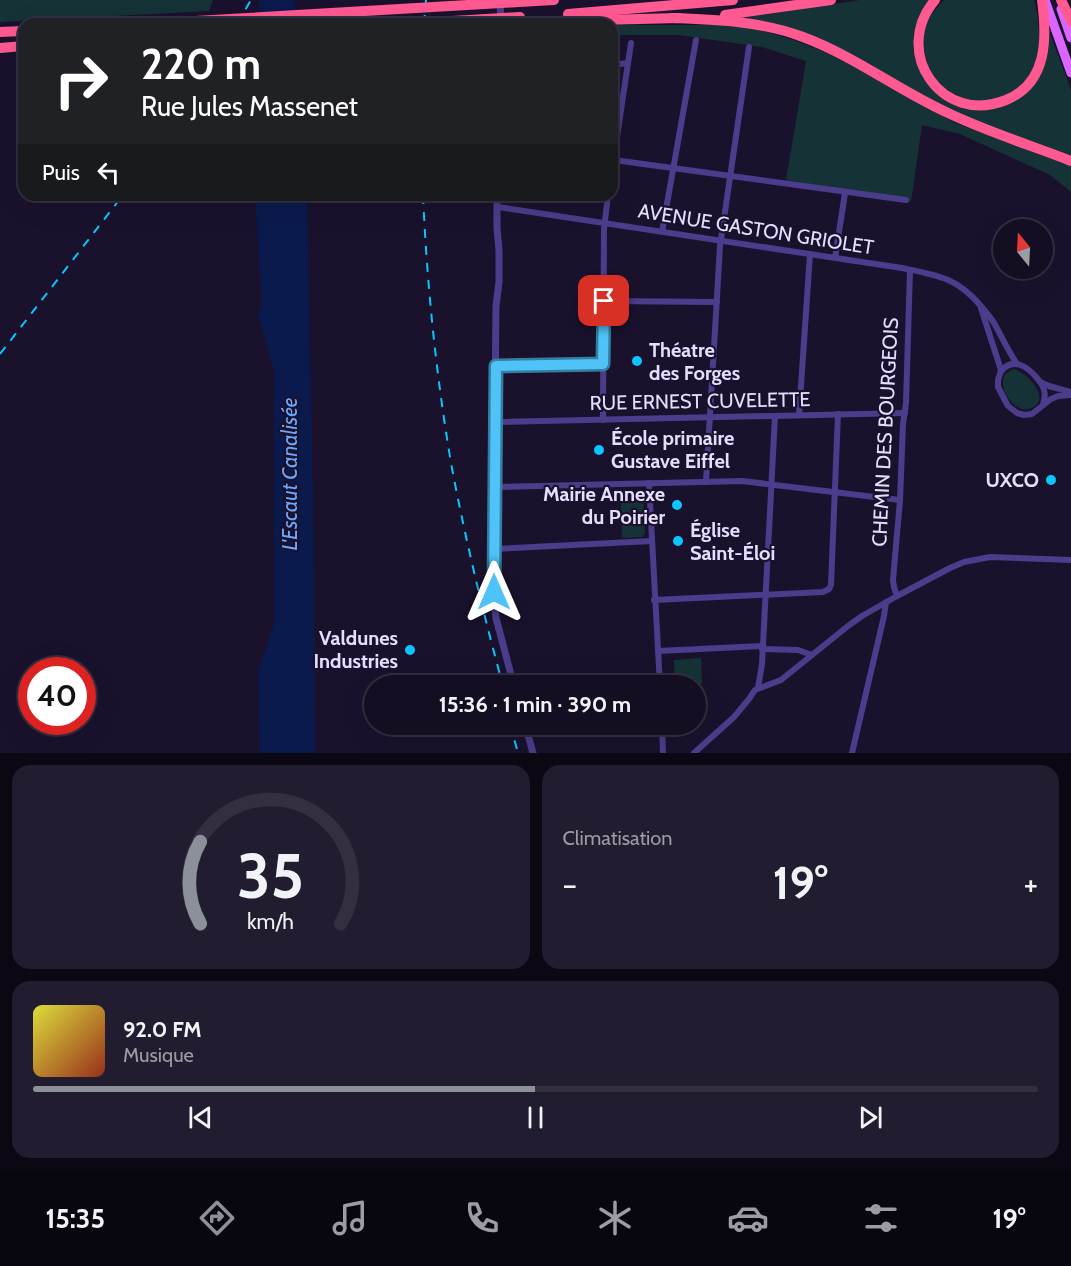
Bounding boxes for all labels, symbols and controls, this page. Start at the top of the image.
text: 220 m [141,38,261,90]
icon: right [42,42,120,120]
text: Rue Jules Massenet [141,90,358,123]
icon: left [92,156,125,189]
text: Puis [42,159,80,186]
street label: AVENUE GASTON GRIOLET [637,199,876,260]
north arrow [993,219,1053,279]
map controls [993,219,1053,279]
pin [578,275,629,326]
icon: arrive [587,284,620,317]
street label: CHEMIN DES BOURGEOIS [867,316,903,547]
place label: Théatre des Forges [649,338,740,385]
marker: Théatre des Forges [630,354,644,368]
street label: RUE ERNEST CUVELETTE [589,387,811,415]
water label: L'Escaut Canalisée [277,397,302,550]
place label: École primaire Gustave Eiffel [611,426,734,473]
marker: École primaire Gustave Eiffel [592,443,606,457]
place label: UXCO [985,468,1039,492]
marker: UXCO [1044,473,1058,487]
place label: Mairie Annexe du Poirier [543,482,665,529]
marker: Mairie Annexe du Poirier [670,498,684,512]
place label: Église Saint-Éloi [690,518,775,565]
marker: Église Saint-Éloi [671,534,685,548]
position arrow [462,560,526,624]
place label: Valdunes Industries [314,626,398,673]
marker: Valdunes Industries [403,643,417,657]
speed limit sign: 40 [18,657,96,735]
text: 15:36 · 1 min · 390 m [439,691,631,718]
text: Climatisation [563,826,673,850]
text: 35 [237,838,304,914]
text: 19° [773,856,828,910]
text: − [563,864,577,904]
text: + [1023,864,1038,904]
text: km/h [247,908,294,934]
text: 92.0 FM [123,1016,202,1043]
text: Musique [123,1043,194,1067]
icon: previous [184,1101,217,1134]
icon: pause [519,1101,552,1134]
icon: next [854,1101,887,1134]
icon: directions [196,1197,238,1239]
icon: music [329,1197,371,1239]
icon: phone [461,1197,503,1239]
icon: climate [594,1197,636,1239]
icon: car [727,1197,769,1239]
icon: filters [860,1197,902,1239]
text: 15:35 [45,1202,105,1235]
text: 19° [993,1202,1026,1235]

